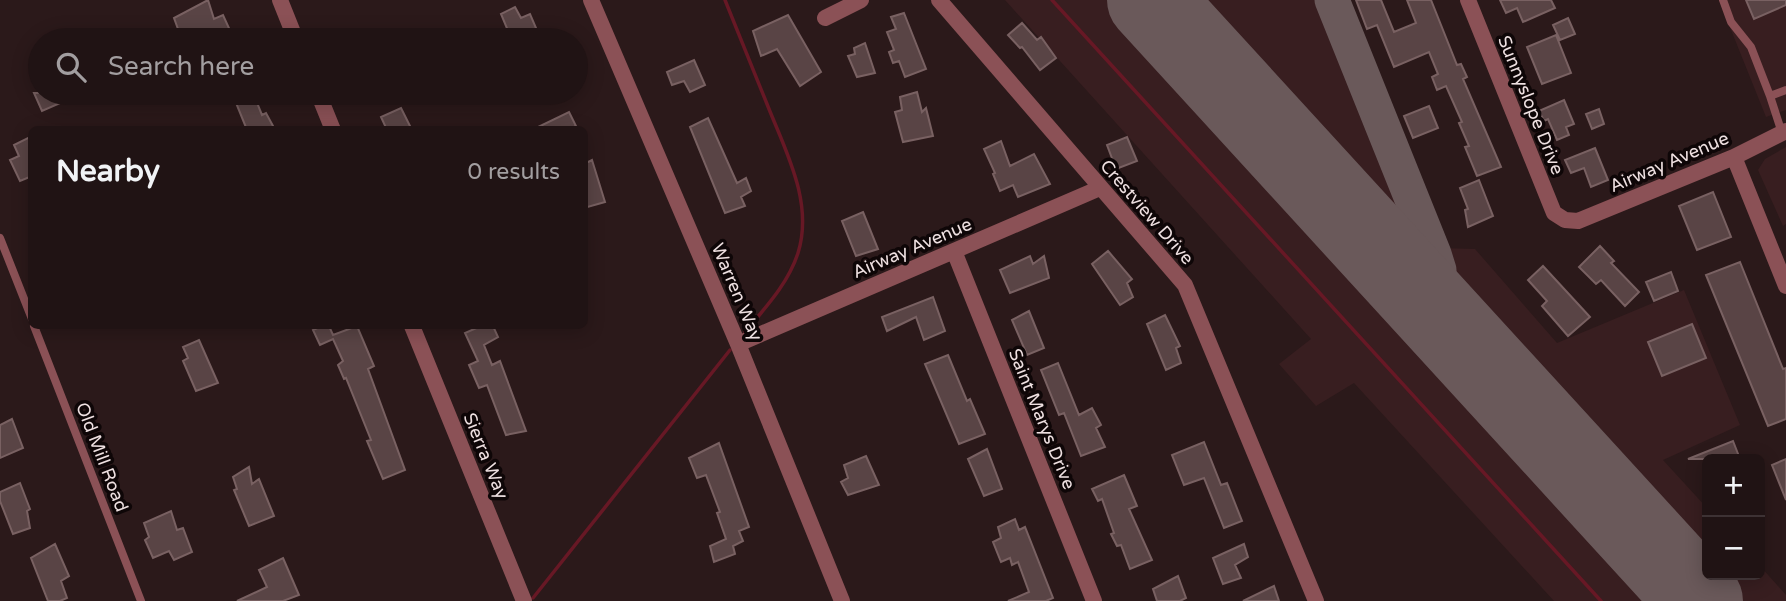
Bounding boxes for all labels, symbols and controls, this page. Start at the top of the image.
search box [28,28,588,105]
street label: Sunnyslope Drive [1493,32,1569,178]
icon: search [52,48,90,86]
text: Search here [108,51,254,82]
street label: Airway Avenue [1606,127,1732,197]
text: Nearby [56,153,160,190]
street label: Crestview Drive [1095,155,1199,269]
text: 0 results [467,158,560,186]
street label: Airway Avenue [849,213,975,283]
street label: Warren Way [707,240,768,344]
street label: Saint Marys Drive [1004,345,1080,493]
street label: Old Mill Road [71,399,133,515]
street label: Sierra Way [459,410,513,503]
map controls [1702,454,1765,580]
button: + [1702,454,1765,517]
button: − [1702,517,1765,580]

